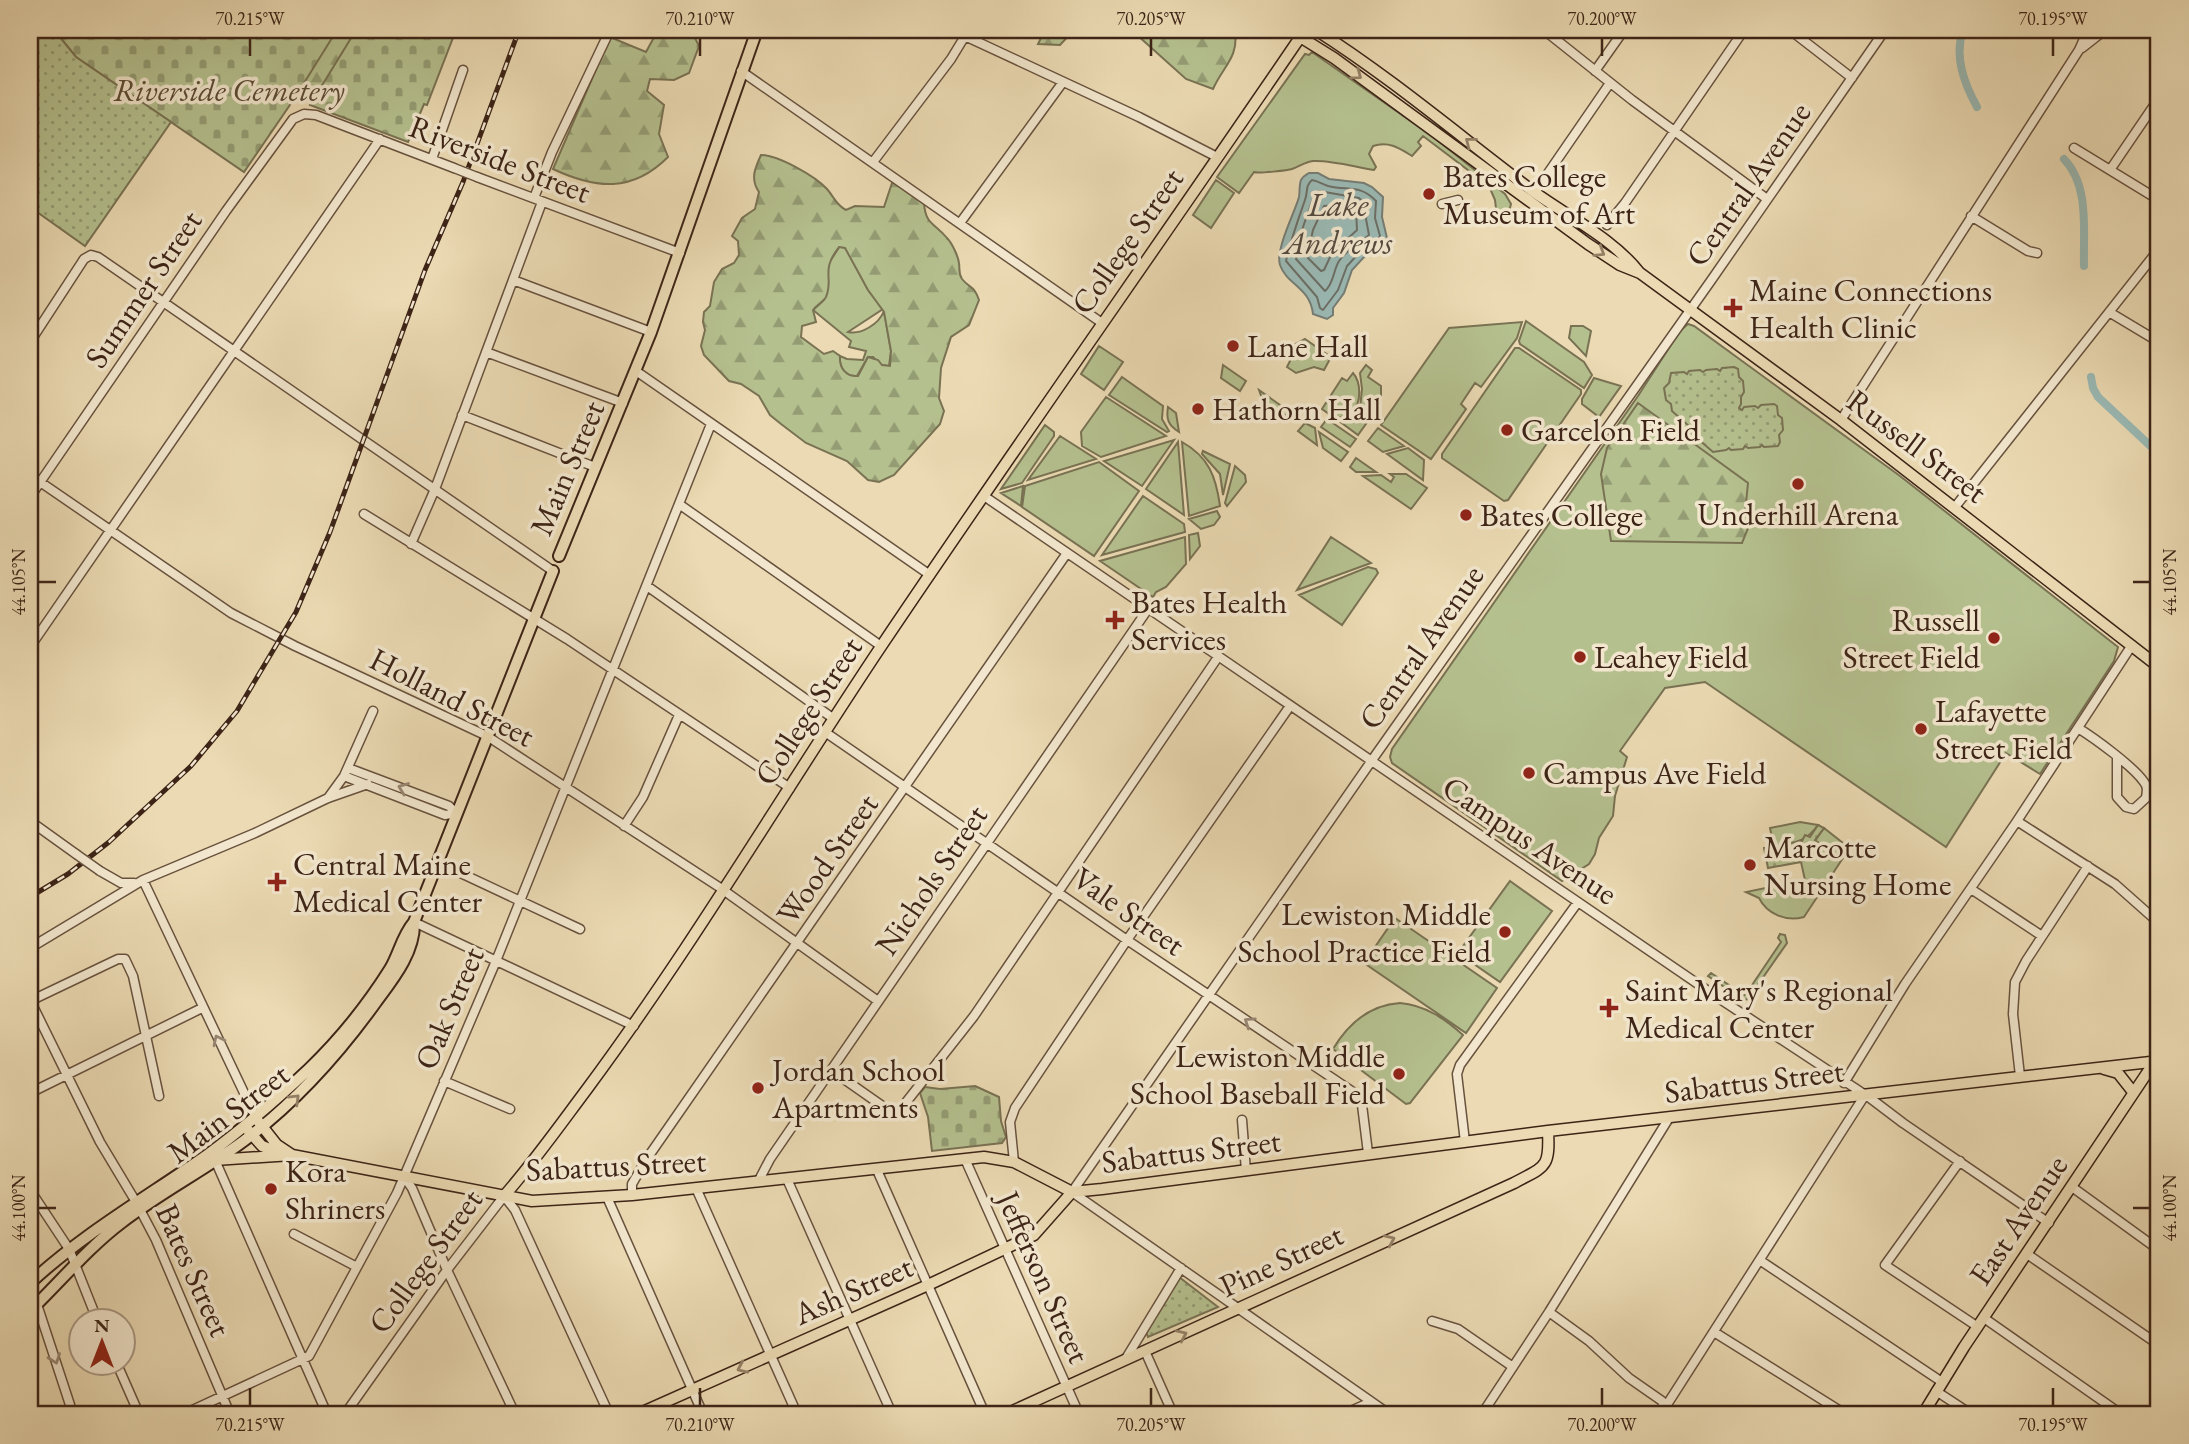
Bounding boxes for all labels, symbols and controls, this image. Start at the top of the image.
text: 70.215°W [215,7,285,30]
text: 70.210°W [665,7,735,30]
text: 70.205°W [1116,7,1186,30]
text: 70.200°W [1567,7,1637,30]
text: 70.195°W [2018,7,2088,30]
one-way arrow [1349,66,1362,79]
park label: Riverside Cemetery [113,69,345,111]
street label: Central Avenue [1676,94,1820,274]
street label: Riverside Street [404,105,596,213]
one-way arrow [1465,137,1478,150]
place label: Bates College Museum of Art [1443,155,1635,234]
street label: College Street [1061,160,1193,322]
water label: Lake Andrews [1281,183,1393,264]
marker: Bates College Museum of Art [1421,186,1437,202]
street label: Summer Street [75,202,211,376]
one-way arrow [1592,244,1605,257]
place label: Maine Connections Health Clinic [1749,269,1992,348]
marker: Maine Connections Health Clinic [1723,298,1743,318]
place label: Lane Hall [1247,325,1369,367]
marker: Lane Hall [1225,338,1241,354]
street label: Russell Street [1839,380,1995,512]
place label: Hathorn Hall [1212,388,1381,430]
street label: Main Street [520,394,614,542]
marker: Hathorn Hall [1190,401,1206,417]
place label: Garcelon Field [1521,409,1701,451]
marker: Garcelon Field [1499,422,1515,438]
marker: Underhill Arena [1790,476,1806,492]
place label: Underhill Arena [1698,493,1899,535]
place label: Bates College [1480,494,1643,536]
marker: Bates College [1458,507,1474,523]
text: 44.105°N [7,548,30,615]
text: 44.105°N [2158,548,2181,615]
street label: Central Avenue [1349,557,1493,737]
place label: Bates Health Services [1131,581,1287,660]
place label: Russell Street Field [1843,599,1981,678]
marker: Bates Health Services [1105,610,1125,630]
street label: College Street [744,629,872,793]
marker: Russell Street Field [1986,630,2002,646]
place label: Leahey Field [1594,636,1749,678]
street label: Holland Street [363,638,541,756]
marker: Leahey Field [1572,649,1588,665]
place label: Lafayette Street Field [1935,690,2073,769]
marker: Lafayette Street Field [1913,721,1929,737]
place label: Campus Ave Field [1543,752,1767,794]
marker: Campus Ave Field [1521,765,1537,781]
street label: Campus Avenue [1434,766,1626,914]
one-way arrow [398,783,410,797]
street label: Wood Street [767,785,887,933]
street label: Nichols Street [865,797,997,963]
place label: Marcotte Nursing Home [1764,826,1951,905]
place label: Central Maine Medical Center [293,843,482,922]
street label: Vale Street [1065,857,1193,965]
marker: Marcotte Nursing Home [1742,857,1758,873]
marker: Central Maine Medical Center [267,872,287,892]
place label: Lewiston Middle School Practice Field [1237,893,1492,972]
marker: Lewiston Middle School Practice Field [1497,924,1513,940]
street label: Oak Street [404,940,494,1076]
place label: Saint Mary's Regional Medical Center [1625,969,1893,1048]
marker: Saint Mary's Regional Medical Center [1599,998,1619,1018]
one-way arrow [1244,1018,1257,1030]
one-way arrow [212,1035,226,1047]
place label: Lewiston Middle School Baseball Field [1130,1035,1386,1114]
place label: Jordan School Apartments [769,1049,945,1128]
street label: Sabattus Street [1662,1049,1846,1113]
street label: Main Street [158,1053,298,1173]
marker: Lewiston Middle School Baseball Field [1391,1066,1407,1082]
marker: Jordan School Apartments [750,1080,766,1096]
one-way arrow [287,1094,300,1107]
street label: Sabattus Street [1099,1119,1283,1183]
street label: Sabattus Street [525,1139,707,1191]
street label: East Avenue [1959,1147,2077,1293]
place label: Kora Shriners [285,1150,385,1229]
text: 44.100°N [7,1174,30,1241]
text: 44.100°N [2158,1174,2181,1241]
street label: College Street [358,1180,492,1342]
marker: Kora Shriners [263,1181,279,1197]
street label: Jefferson Street [986,1182,1101,1370]
street label: Bates Street [146,1197,242,1343]
street label: Pine Street [1212,1213,1350,1307]
one-way arrow [1383,1234,1396,1248]
street label: Ash Street [786,1245,919,1335]
north arrow [66,1308,136,1378]
text: N [94,1313,110,1338]
one-way arrow [1175,1329,1187,1343]
one-way arrow [46,1353,60,1365]
one-way arrow [737,1360,749,1374]
text: 70.215°W [215,1413,285,1436]
text: 70.210°W [665,1413,735,1436]
text: 70.205°W [1116,1413,1186,1436]
text: 70.200°W [1567,1413,1637,1436]
text: 70.195°W [2018,1413,2088,1436]

